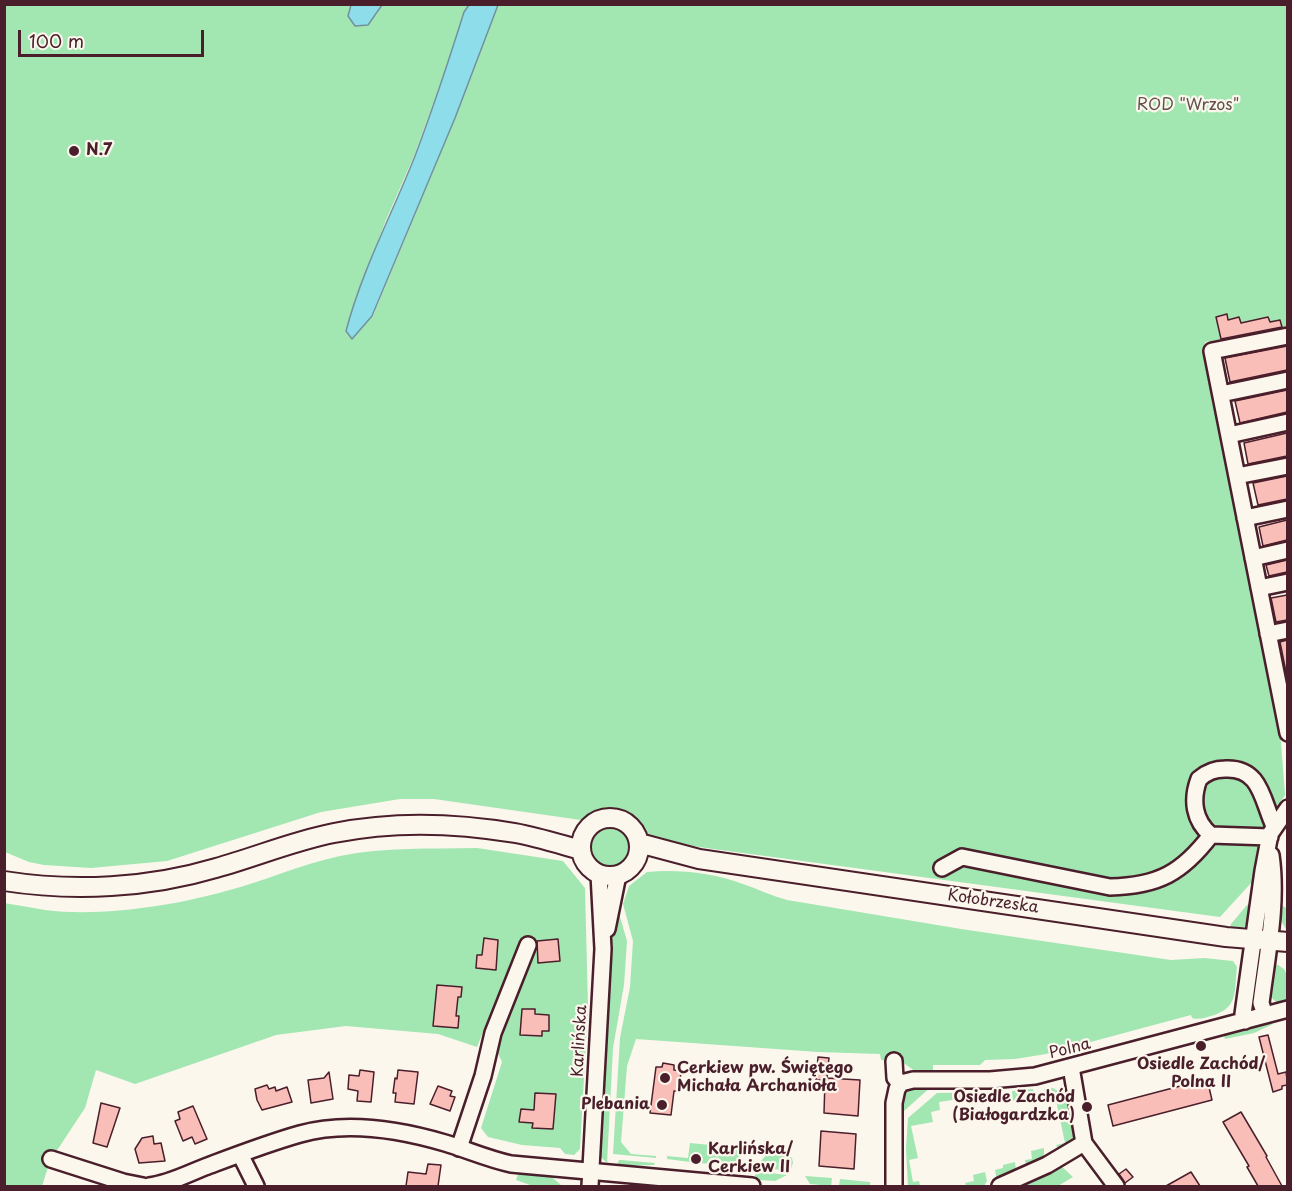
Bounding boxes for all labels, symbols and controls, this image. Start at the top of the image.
scale bar [21,18,207,56]
text: 100 m [29,27,84,54]
park label: ROD "Wrzos" [1137,96,1239,116]
place label: N.7 [86,141,112,161]
marker: N.7 [67,144,81,158]
street label: Kołobrzeska [946,886,1040,918]
street label: Karlińska [569,1005,591,1077]
street label: Polna [1047,1035,1093,1063]
marker: Osiedle Zachód/ Polna II [1194,1039,1208,1053]
place label: Osiedle Zachód/ Polna II [1137,1055,1265,1093]
place label: Cerkiew pw. Świętego Michała Archanioła [677,1059,853,1097]
marker: Cerkiew pw. Świętego Michała Archanioła [658,1071,672,1085]
place label: Osiedle Zachód (Białogardzka) [952,1088,1075,1126]
place label: Plebania [581,1095,650,1115]
marker: Plebania [655,1098,669,1112]
marker: Osiedle Zachód (Białogardzka) [1080,1100,1094,1114]
place label: Karlińska/ Cerkiew II [708,1140,793,1178]
marker: Karlińska/ Cerkiew II [689,1152,703,1166]

